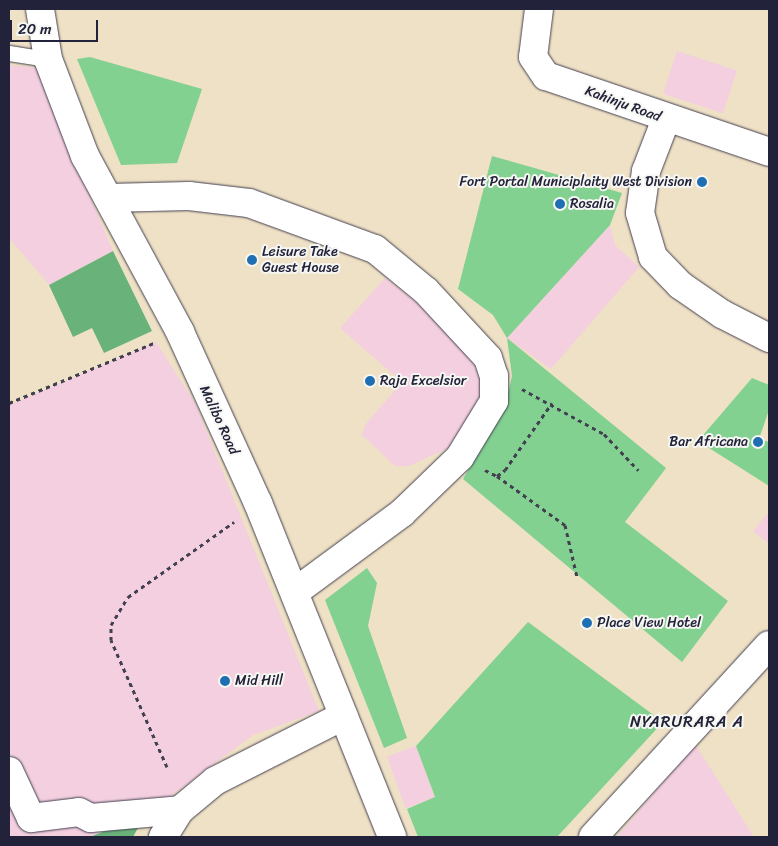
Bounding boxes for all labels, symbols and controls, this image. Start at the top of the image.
scale bar [12,10,100,42]
text: 20 m [18,16,52,42]
street label: Kahinju Road [583,83,663,125]
place label: Fort Portal Municiplaity West Division [457,174,692,190]
marker: Fort Portal Municiplaity West Division [696,176,708,188]
place label: Rosalia [570,196,614,212]
marker: Rosalia [554,198,566,210]
place label: Leisure Take Guest House [262,244,339,276]
marker: Leisure Take Guest House [246,254,258,266]
place label: Raja Excelsior [380,373,467,389]
marker: Raja Excelsior [364,375,376,387]
street label: Malibo Road [196,383,242,457]
place label: Bar Africana [669,434,748,450]
marker: Bar Africana [752,436,764,448]
place label: Place View Hotel [597,615,701,631]
marker: Place View Hotel [581,617,593,629]
place label: Mid Hill [235,673,283,689]
marker: Mid Hill [219,675,231,687]
district label: NYARURARA A [629,712,745,732]

